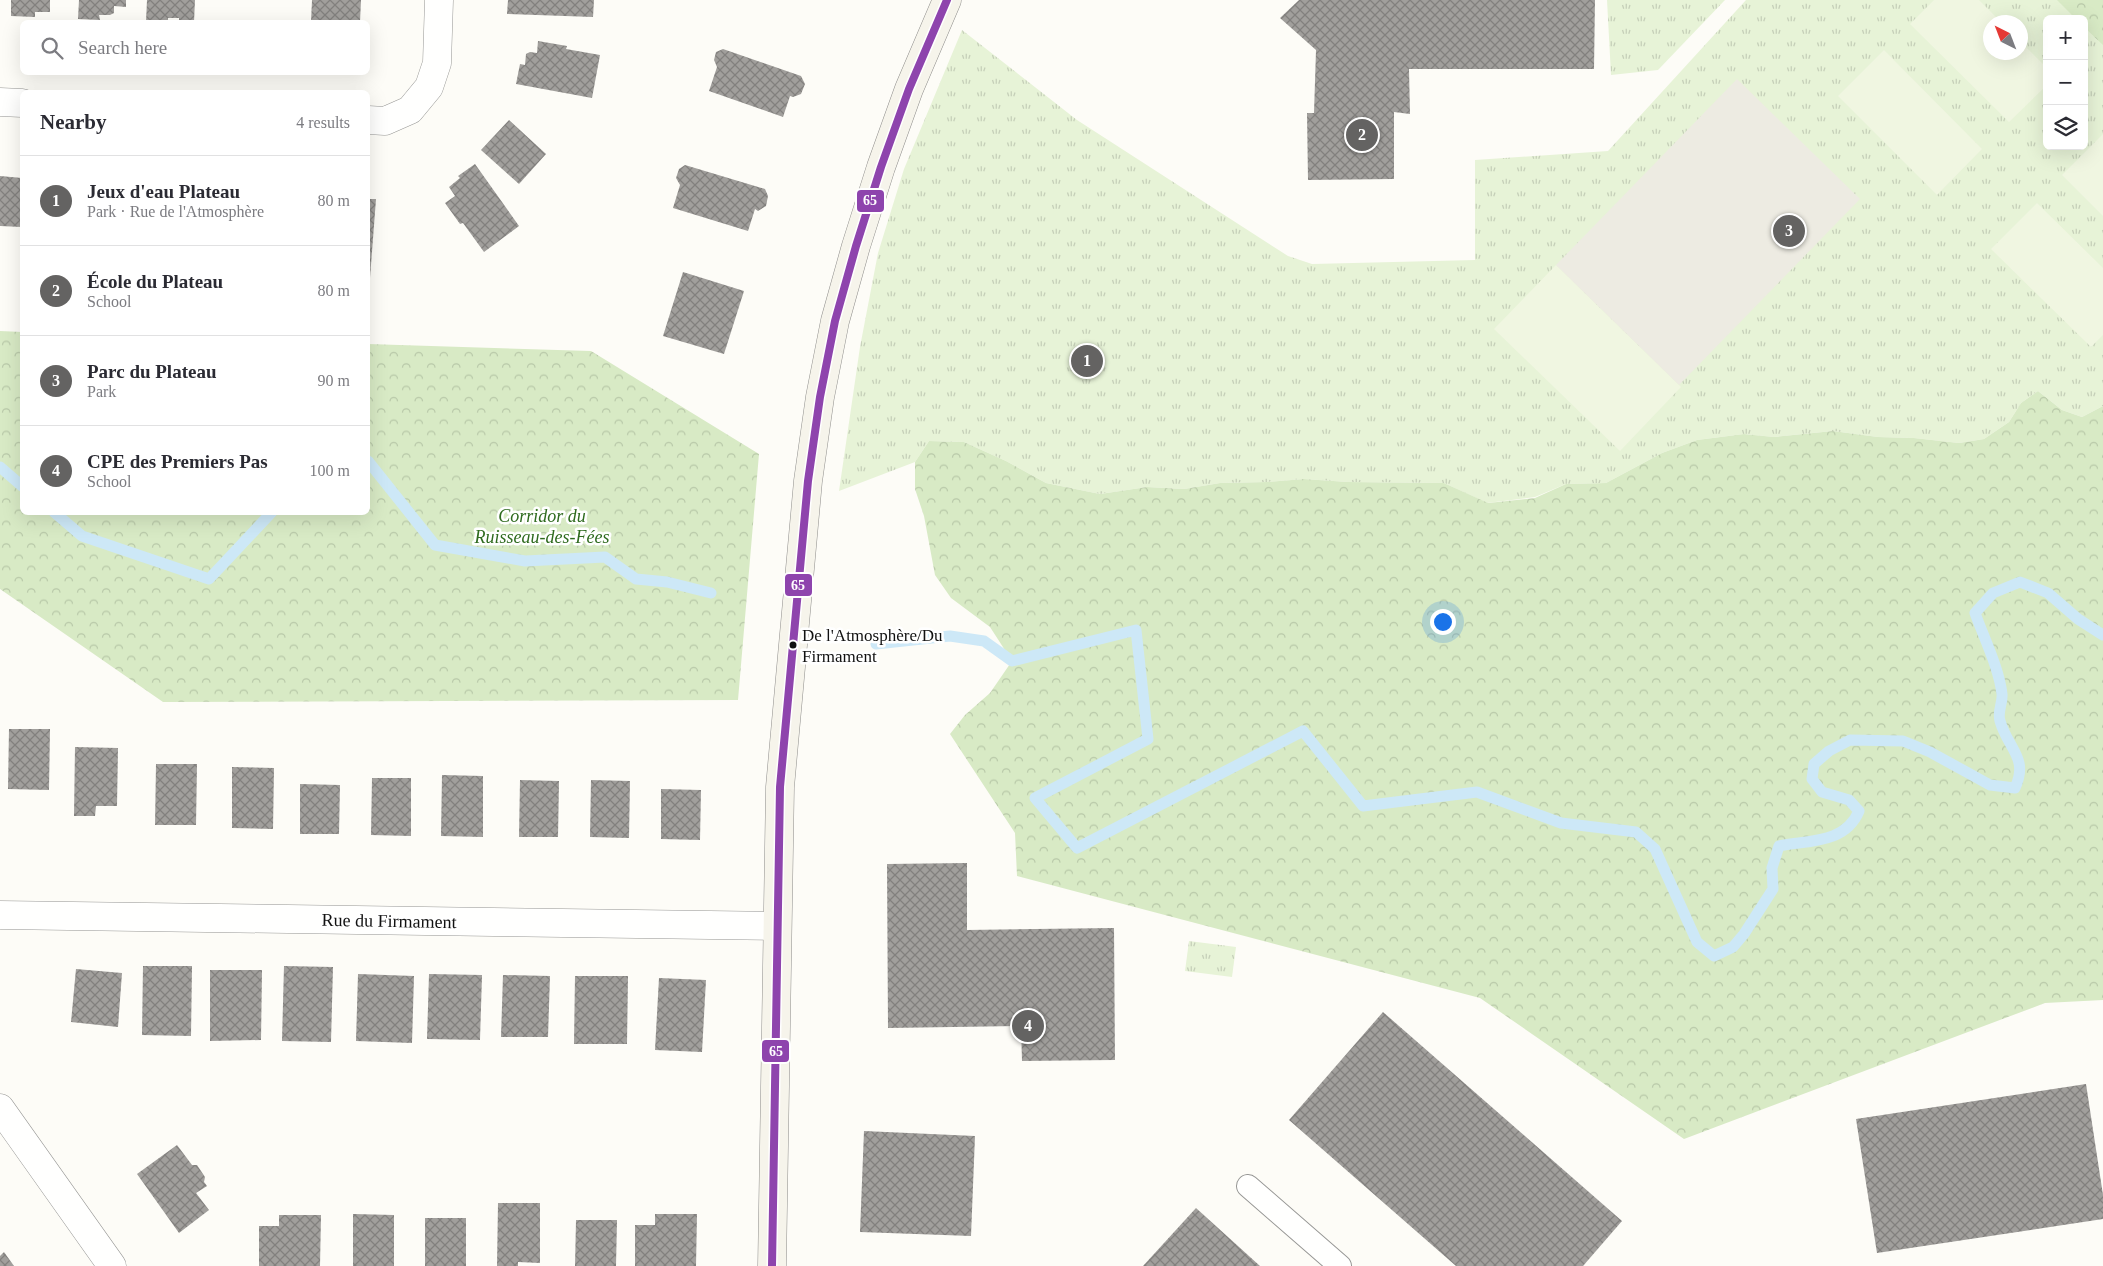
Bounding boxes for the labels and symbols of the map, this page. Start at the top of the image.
north arrow [1983,15,2028,60]
pin: 2 [1346,116,1378,154]
line badge: 65 [856,189,885,213]
text: 65 [863,193,877,208]
pin: 3 [1773,212,1805,250]
pin: 1 [1071,342,1103,380]
park label: Corridor du Ruisseau-des-Fées [474,506,609,547]
line badge: 65 [784,573,813,597]
text: 65 [791,578,805,593]
your location [1430,609,1456,635]
place label: De l'Atmosphère/Du Firmament [802,626,943,666]
marker: De l'Atmosphère/Du Firmament [788,640,798,650]
street label: Rue du Firmament [321,910,457,932]
pin: 4 [1012,1007,1044,1045]
line badge: 65 [761,1039,790,1063]
text: 65 [769,1044,783,1059]

